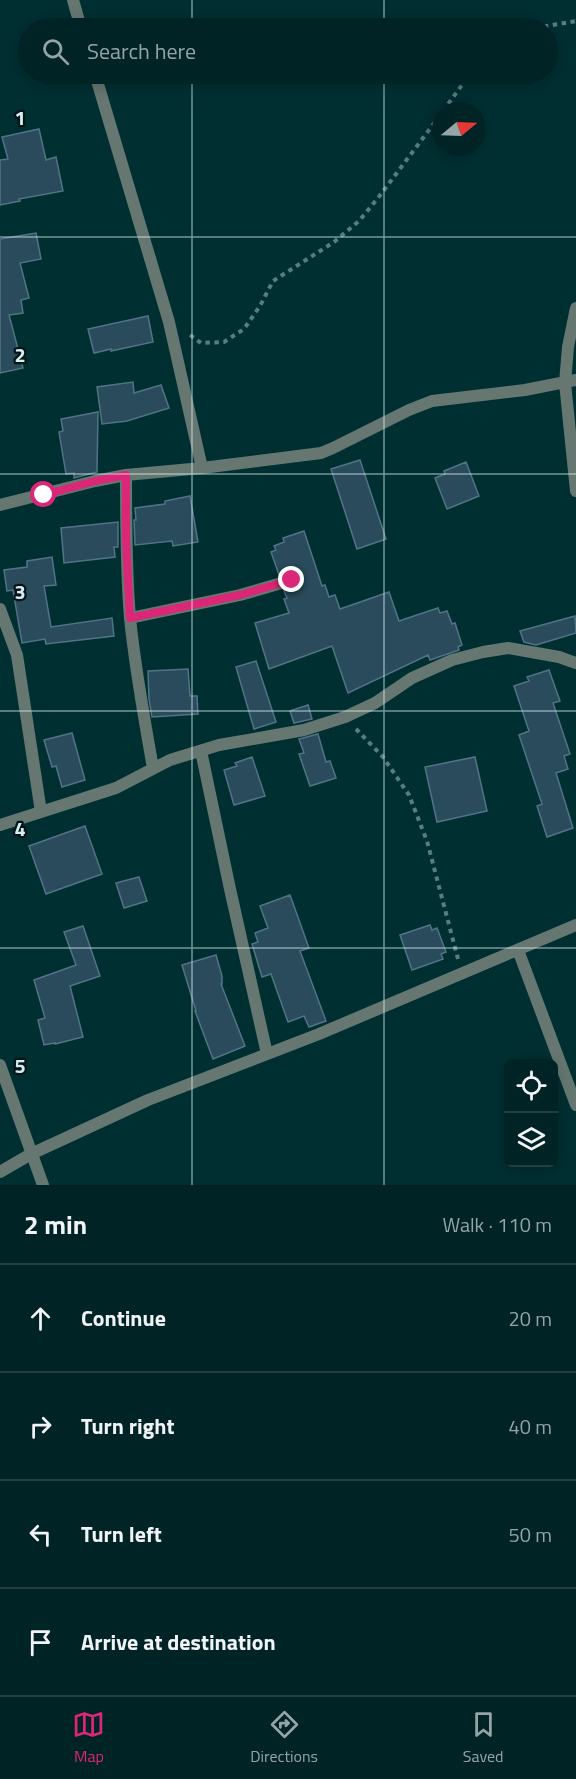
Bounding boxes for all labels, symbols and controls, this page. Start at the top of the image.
search box [18,18,558,84]
text: Search here [87,34,196,68]
icon: search [39,35,72,68]
text: 1 [14,102,26,133]
north arrow [432,102,486,156]
text: 2 [14,339,26,370]
route start [30,481,56,507]
route end [278,566,304,592]
text: 3 [14,576,26,607]
text: 4 [14,813,26,844]
text: 5 [14,1050,26,1081]
map controls [504,1059,558,1167]
button: locate [504,1059,558,1113]
button: layers [504,1113,558,1167]
text: 2 min [24,1205,87,1244]
text: Walk · 110 m [443,1209,552,1240]
text: Continue [81,1301,166,1335]
icon: ahead [24,1302,57,1335]
text: 20 m [508,1303,552,1334]
text: Turn right [81,1409,175,1443]
icon: right [24,1410,57,1443]
text: 40 m [508,1411,552,1442]
text: Turn left [81,1517,162,1551]
icon: left [24,1518,57,1551]
text: 50 m [508,1519,552,1550]
text: Arrive at destination [81,1625,276,1659]
icon: arrive [24,1626,57,1659]
tab: Map [72,1708,105,1768]
tab: Directions [250,1708,318,1768]
tab: Saved [463,1708,504,1768]

